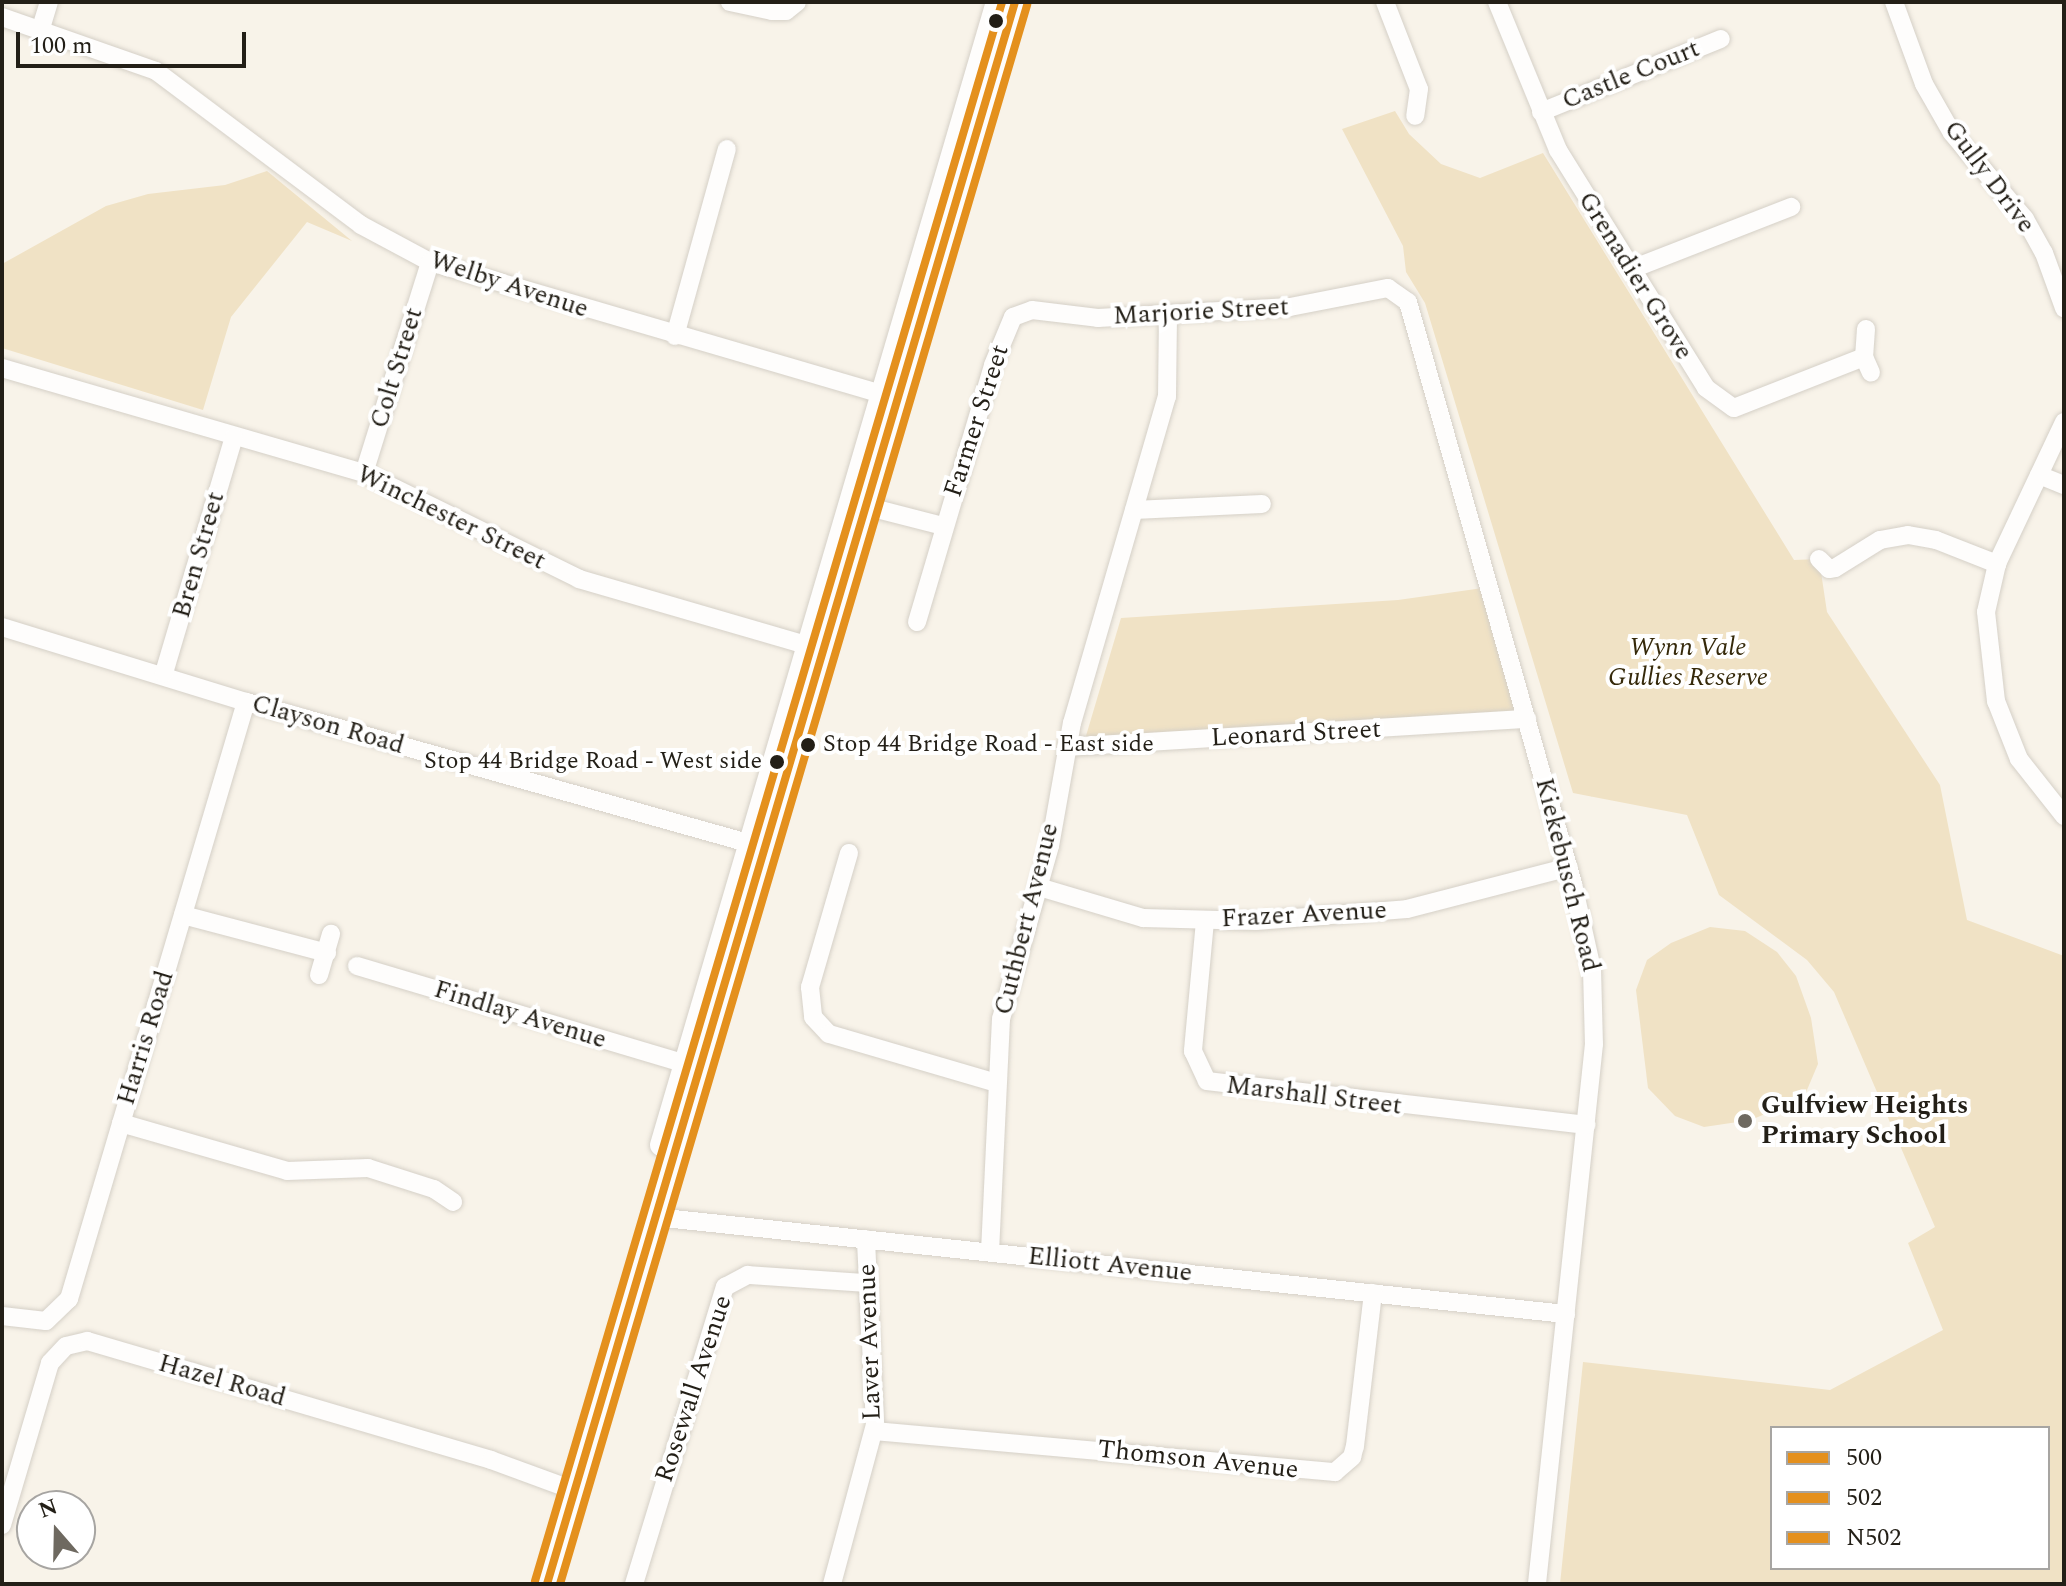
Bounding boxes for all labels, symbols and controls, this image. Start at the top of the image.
unlabelled marker [988,13,1004,29]
scale bar [20,16,250,66]
text: 100 m [30,28,93,64]
street label: Castle Court [1558,33,1704,117]
street label: Gully Drive [1937,115,2041,239]
street label: Grenadier Grove [1571,186,1699,366]
street label: Welby Avenue [426,245,592,325]
street label: Marjorie Street [1112,292,1290,332]
street label: Colt Street [364,304,430,432]
street label: Farmer Street [938,341,1016,501]
street label: Winchester Street [351,459,551,577]
street label: Bren Street [166,488,232,622]
park label: Wynn Vale Gullies Reserve [1608,632,1768,694]
street label: Clayson Road [248,688,408,762]
street label: Leonard Street [1210,714,1382,754]
place label: Stop 44 Bridge Road - East side [823,731,1154,759]
marker: Stop 44 Bridge Road - East side [800,737,816,753]
place label: Stop 44 Bridge Road - West side [424,748,762,776]
marker: Stop 44 Bridge Road - West side [769,754,785,770]
street label: Kiekebusch Road [1528,775,1606,975]
street label: Cuthbert Avenue [988,820,1066,1018]
street label: Frazer Avenue [1220,895,1388,935]
street label: Harris Road [111,967,181,1109]
street label: Findlay Avenue [430,974,610,1056]
street label: Marshall Street [1224,1070,1404,1122]
place label: Gulfview Heights Primary School [1761,1090,1968,1152]
marker: Gulfview Heights Primary School [1736,1112,1754,1130]
street label: Elliott Avenue [1026,1241,1194,1289]
street label: Laver Avenue [852,1263,888,1421]
street label: Rosewall Avenue [649,1292,739,1486]
street label: Hazel Road [155,1348,289,1414]
legend [1770,1426,2050,1570]
street label: Thomson Avenue [1096,1434,1300,1486]
text: 500 [1846,1440,1882,1476]
text: 502 [1846,1480,1882,1516]
north arrow [16,1490,96,1570]
text: N [34,1490,62,1527]
text: N502 [1846,1520,1901,1556]

